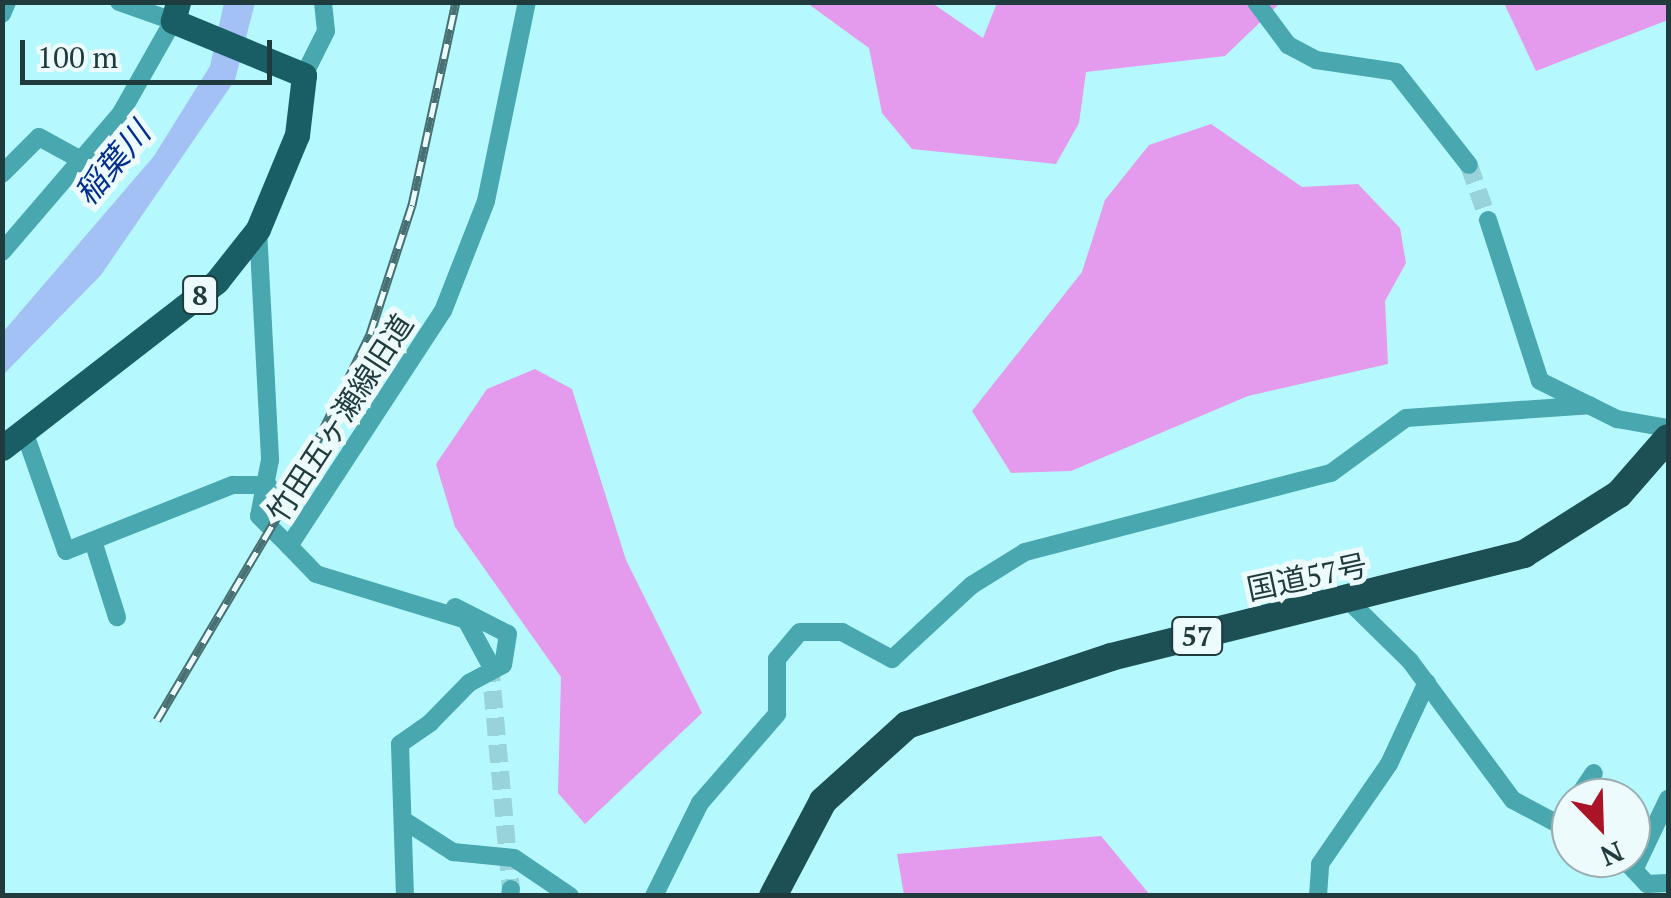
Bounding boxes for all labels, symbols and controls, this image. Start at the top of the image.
scale bar [25,20,278,82]
text: 100 m [37,37,118,77]
water label: 稲葉川 [66,114,158,212]
road number: 8 [180,272,220,318]
street label: 竹田五ヶ瀬線旧道 [260,308,420,528]
street label: 国道57号 [1244,547,1370,607]
road number: 57 [1170,613,1224,659]
north arrow [1551,778,1651,878]
text: N [1595,833,1629,875]

